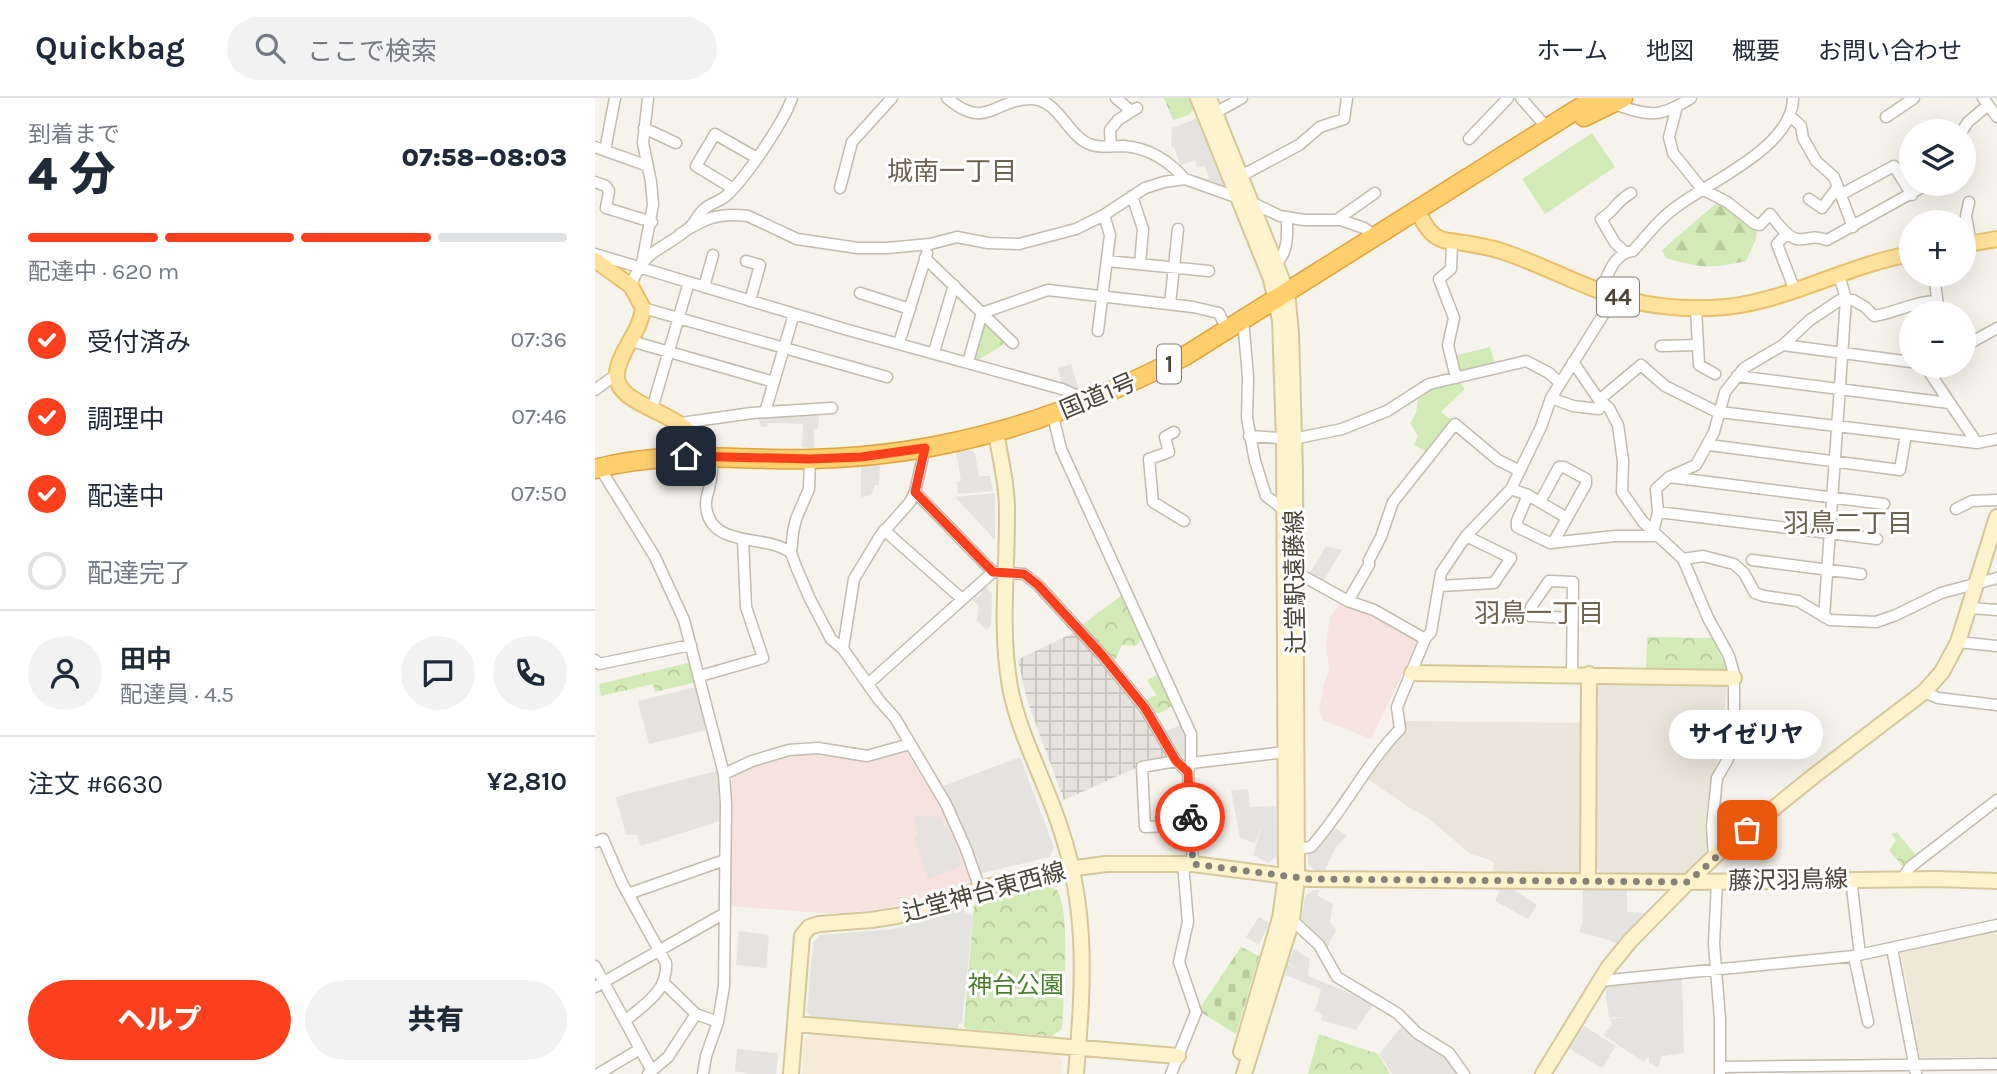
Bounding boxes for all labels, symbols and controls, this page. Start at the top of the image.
search box [227,17,717,80]
text: Quickbag [35,29,185,67]
icon: search [251,29,289,67]
text: ここで検索 [307,36,437,67]
text: ホーム [1537,37,1608,65]
text: 地図 [1646,37,1694,65]
text: 概要 [1732,37,1780,65]
text: お問い合わせ [1818,37,1962,65]
map controls [1899,119,1976,378]
button: layers [1899,119,1976,196]
text: 到着まで [28,121,120,148]
text: 07:58–08:03 [402,142,567,173]
text: 4 分 [28,148,116,202]
district label: 城南一丁目 [887,156,1017,187]
button: + [1899,210,1976,287]
text: 配達中 · 620 m [28,258,179,285]
road number: 44 [1597,278,1639,316]
button: − [1899,301,1976,378]
icon: check [28,321,66,359]
text: 07:36 [511,326,567,353]
text: 受付済み [87,327,191,358]
road number: 1 [1157,344,1181,384]
street label: 国道1号 [1056,367,1140,425]
icon: check [28,398,66,436]
text: 07:46 [511,403,567,430]
text: 調理中 [87,404,165,435]
pin [656,426,716,486]
icon: home [667,437,705,475]
icon: check [28,475,66,513]
text: 07:50 [511,480,567,507]
text: 配達中 [87,481,165,512]
district label: 羽鳥二丁目 [1783,508,1913,539]
street label: 辻堂駅遠藤線 [1280,510,1310,654]
text: 配達完了 [87,558,191,589]
district label: 羽鳥一丁目 [1474,598,1604,629]
button: person [28,636,102,710]
button: chat [401,636,475,710]
button: phone [493,636,567,710]
text: 田中 [120,644,172,675]
text: 配達員 · 4.5 [120,681,234,708]
callout: サイゼリヤ [1670,711,1824,760]
text: サイゼリヤ [1689,721,1804,748]
text: ¥2,810 [487,766,567,797]
text: 注文 #6630 [28,769,163,800]
courier [1155,782,1225,852]
icon: bike [1171,798,1209,836]
pin [1717,800,1777,860]
icon: bag [1728,811,1766,849]
street label: 辻堂神台東西線 [899,857,1069,927]
street label: 藤沢羽鳥線 [1728,865,1848,895]
park label: 神台公園 [968,971,1064,999]
button: ヘルプ [28,980,291,1060]
button: 共有 [305,980,567,1060]

